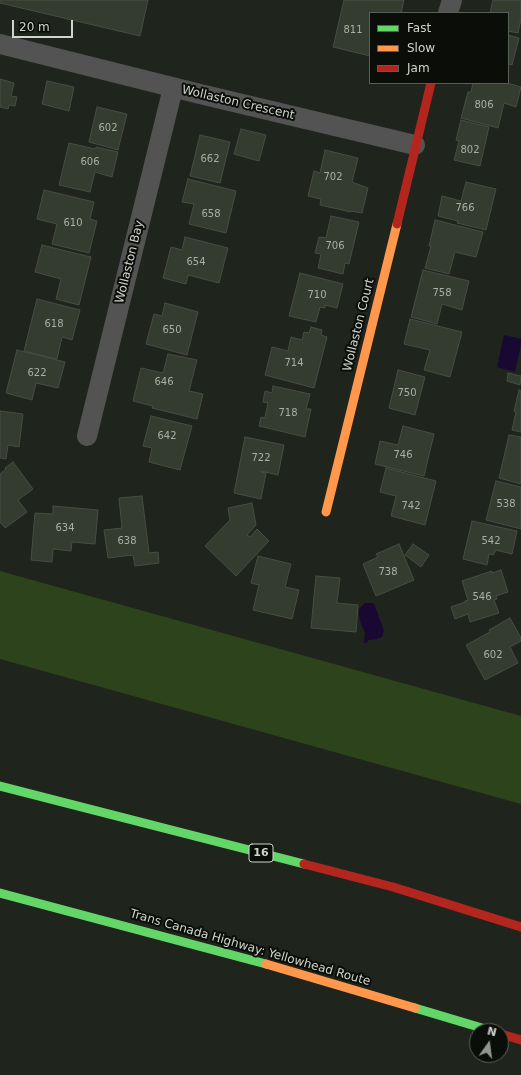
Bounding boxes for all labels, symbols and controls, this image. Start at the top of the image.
scale bar [14,12,75,38]
legend [369,12,509,84]
text: 20 m [19,20,50,34]
text: Fast [407,21,431,35]
house number: 811 [343,24,363,36]
text: Slow [407,41,435,55]
text: Jam [407,61,430,75]
street label: Wollaston Crescent [180,83,296,123]
house number: 806 [474,99,494,111]
house number: 602 [98,122,118,134]
house number: 802 [460,144,480,156]
house number: 662 [200,153,220,165]
house number: 606 [80,156,100,168]
house number: 702 [323,171,343,183]
house number: 766 [455,202,475,214]
house number: 658 [201,208,221,220]
house number: 610 [63,217,83,229]
street label: Wollaston Bay [113,219,147,305]
house number: 706 [325,240,345,252]
house number: 654 [186,256,206,268]
street label: Wollaston Court [340,277,378,373]
house number: 758 [432,287,452,299]
house number: 710 [307,289,327,301]
house number: 618 [44,318,64,330]
house number: 650 [162,324,182,336]
house number: 714 [284,357,304,369]
house number: 622 [27,367,47,379]
house number: 646 [154,376,174,388]
house number: 750 [397,387,417,399]
house number: 718 [278,407,298,419]
house number: 642 [157,430,177,442]
house number: 746 [393,449,413,461]
house number: 722 [251,452,271,464]
house number: 538 [496,498,516,510]
house number: 742 [401,500,421,512]
house number: 634 [55,522,75,534]
house number: 638 [117,535,137,547]
house number: 542 [481,535,501,547]
house number: 738 [378,566,398,578]
house number: 546 [472,591,492,603]
house number: 602 [483,649,503,661]
road number: 16 [249,844,273,862]
street label: Trans Canada Highway: Yellowhead Route [128,907,372,989]
north arrow [469,1023,509,1063]
text: N [486,1024,498,1039]

